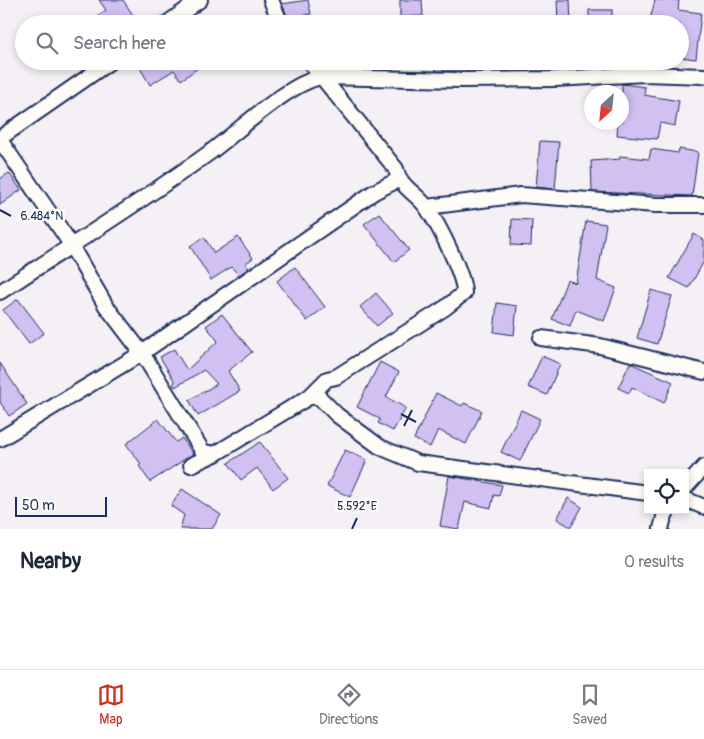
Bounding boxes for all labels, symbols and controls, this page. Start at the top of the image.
search box [15,15,689,70]
icon: search [33,29,61,57]
text: Search here [73,31,166,55]
north arrow [584,85,629,130]
text: 6.484°N [21,209,63,224]
map controls [644,469,689,514]
button: locate [644,469,689,514]
scale bar [15,494,108,517]
text: 50 m [22,497,55,514]
text: 5.592°E [337,499,377,514]
text: Nearby [20,548,81,575]
text: 0 results [624,552,684,572]
tab: Map [97,681,125,728]
tab: Directions [319,681,378,728]
tab: Saved [572,681,607,728]

